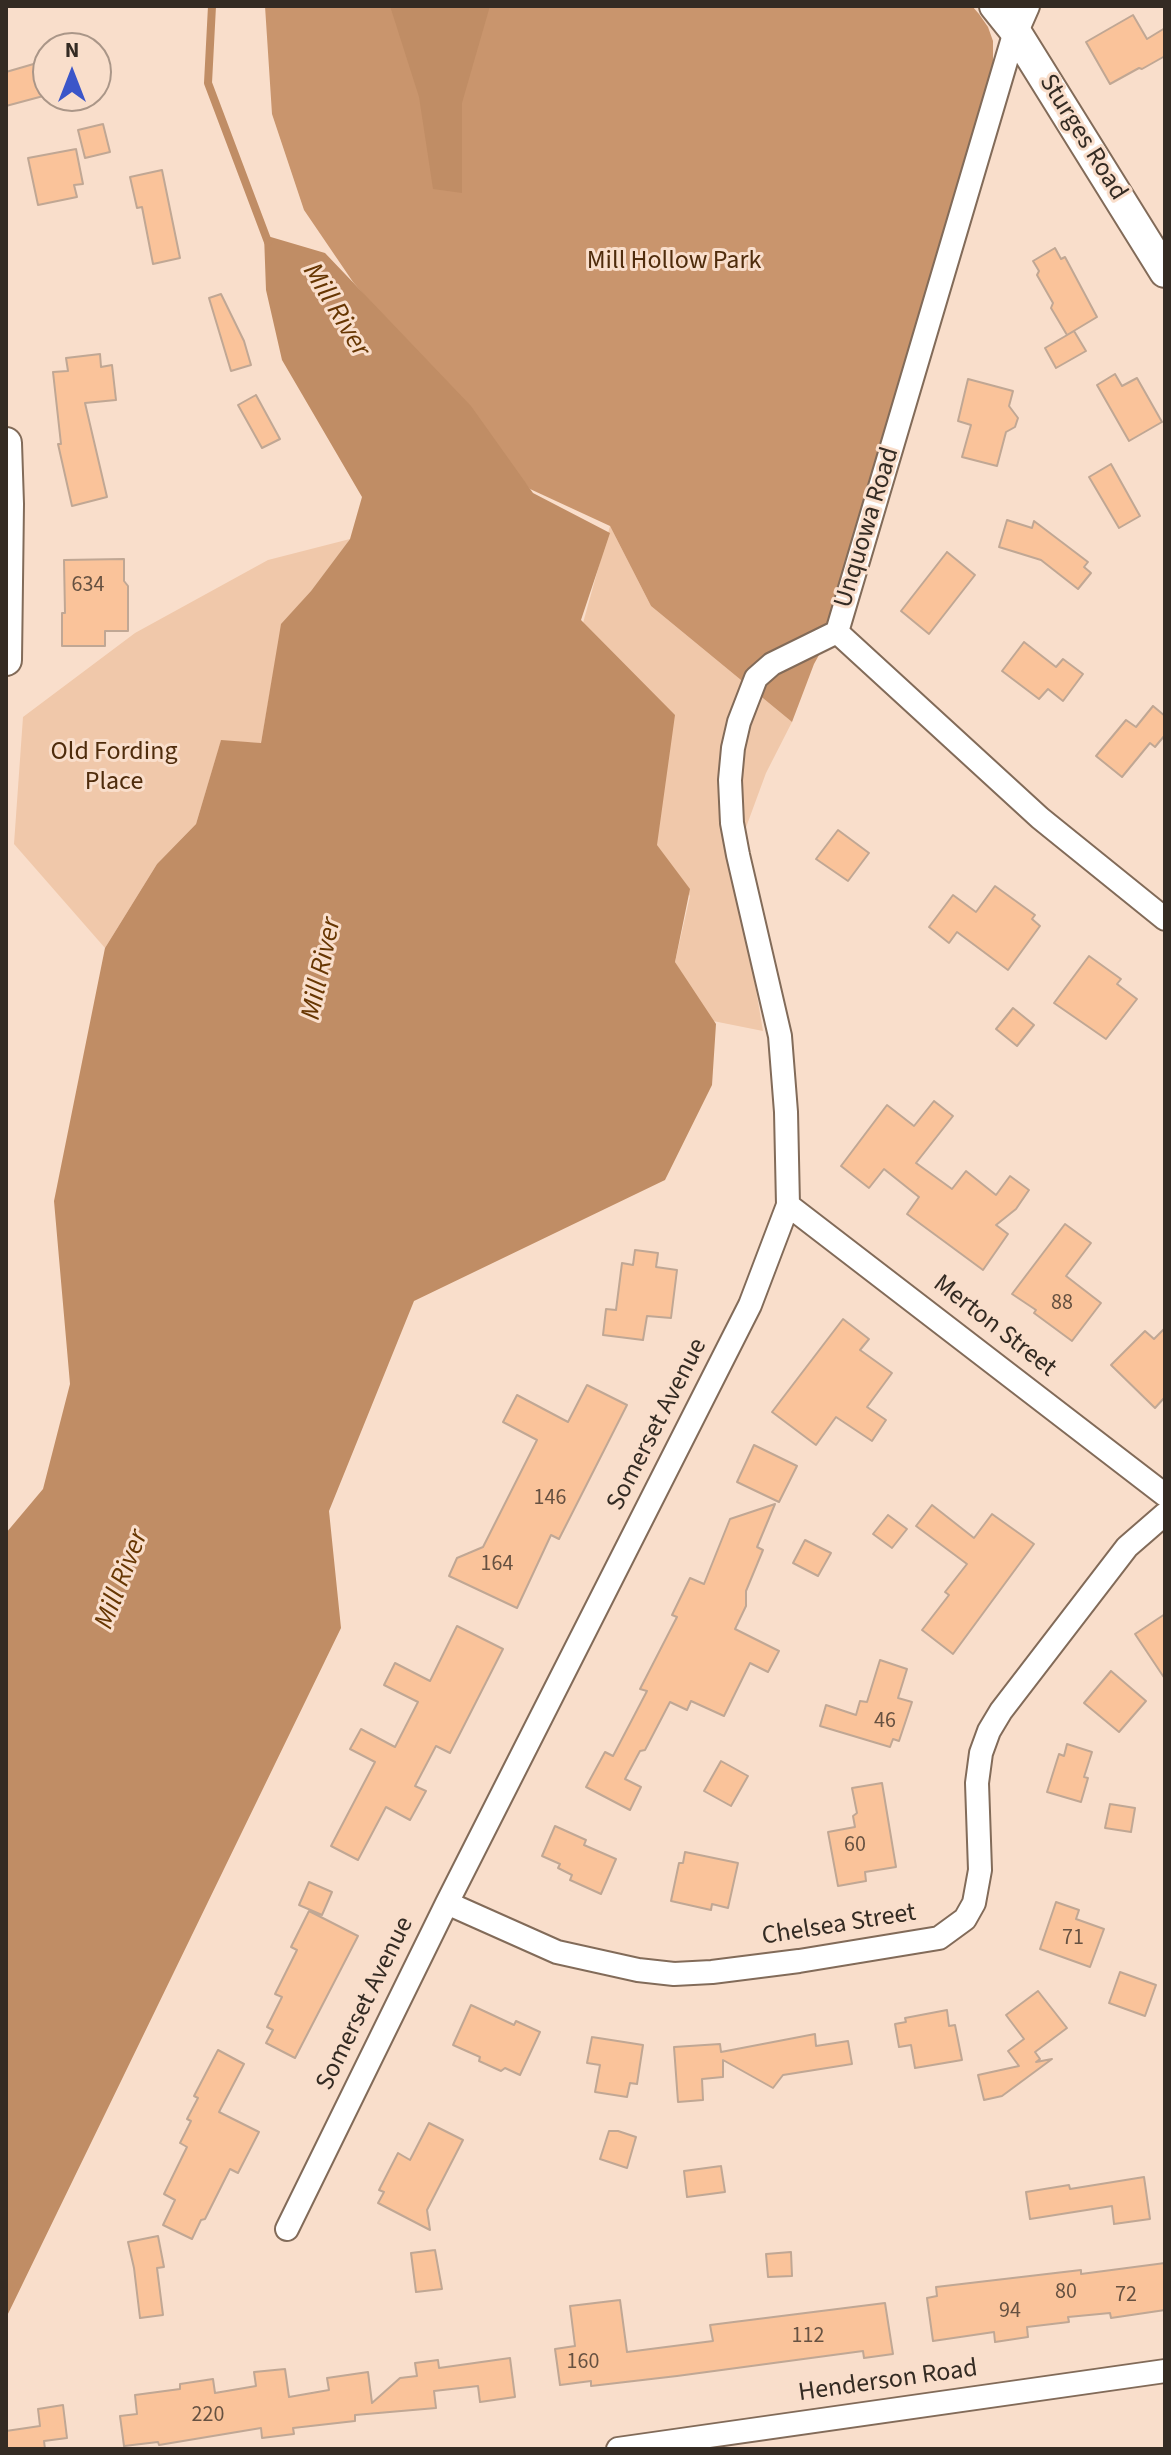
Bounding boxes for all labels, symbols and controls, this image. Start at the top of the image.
north arrow [32,32,112,112]
text: N [65,34,79,66]
street label: Sturges Road [1031,69,1133,207]
park label: Mill Hollow Park [587,246,761,278]
water label: Mill River [294,258,376,364]
street label: Unquowa Road [829,444,907,612]
house number: 634 [72,573,104,599]
park label: Old Fording Place [50,737,178,798]
water label: Mill River [296,915,350,1023]
street label: Merton Street [926,1269,1062,1385]
house number: 88 [1051,1291,1073,1317]
street label: Somerset Avenue [601,1334,715,1516]
house number: 146 [534,1486,566,1512]
water label: Mill River [89,1526,157,1634]
house number: 164 [481,1552,513,1578]
house number: 46 [874,1709,896,1735]
house number: 60 [844,1833,866,1859]
street label: Chelsea Street [760,1898,918,1954]
street label: Somerset Avenue [311,1912,421,2096]
house number: 71 [1062,1926,1084,1952]
house number: 80 [1055,2280,1077,2306]
house number: 72 [1115,2283,1137,2309]
house number: 94 [999,2299,1021,2325]
house number: 112 [792,2324,824,2350]
house number: 160 [567,2350,599,2376]
street label: Henderson Road [796,2354,980,2410]
house number: 220 [192,2403,224,2429]

